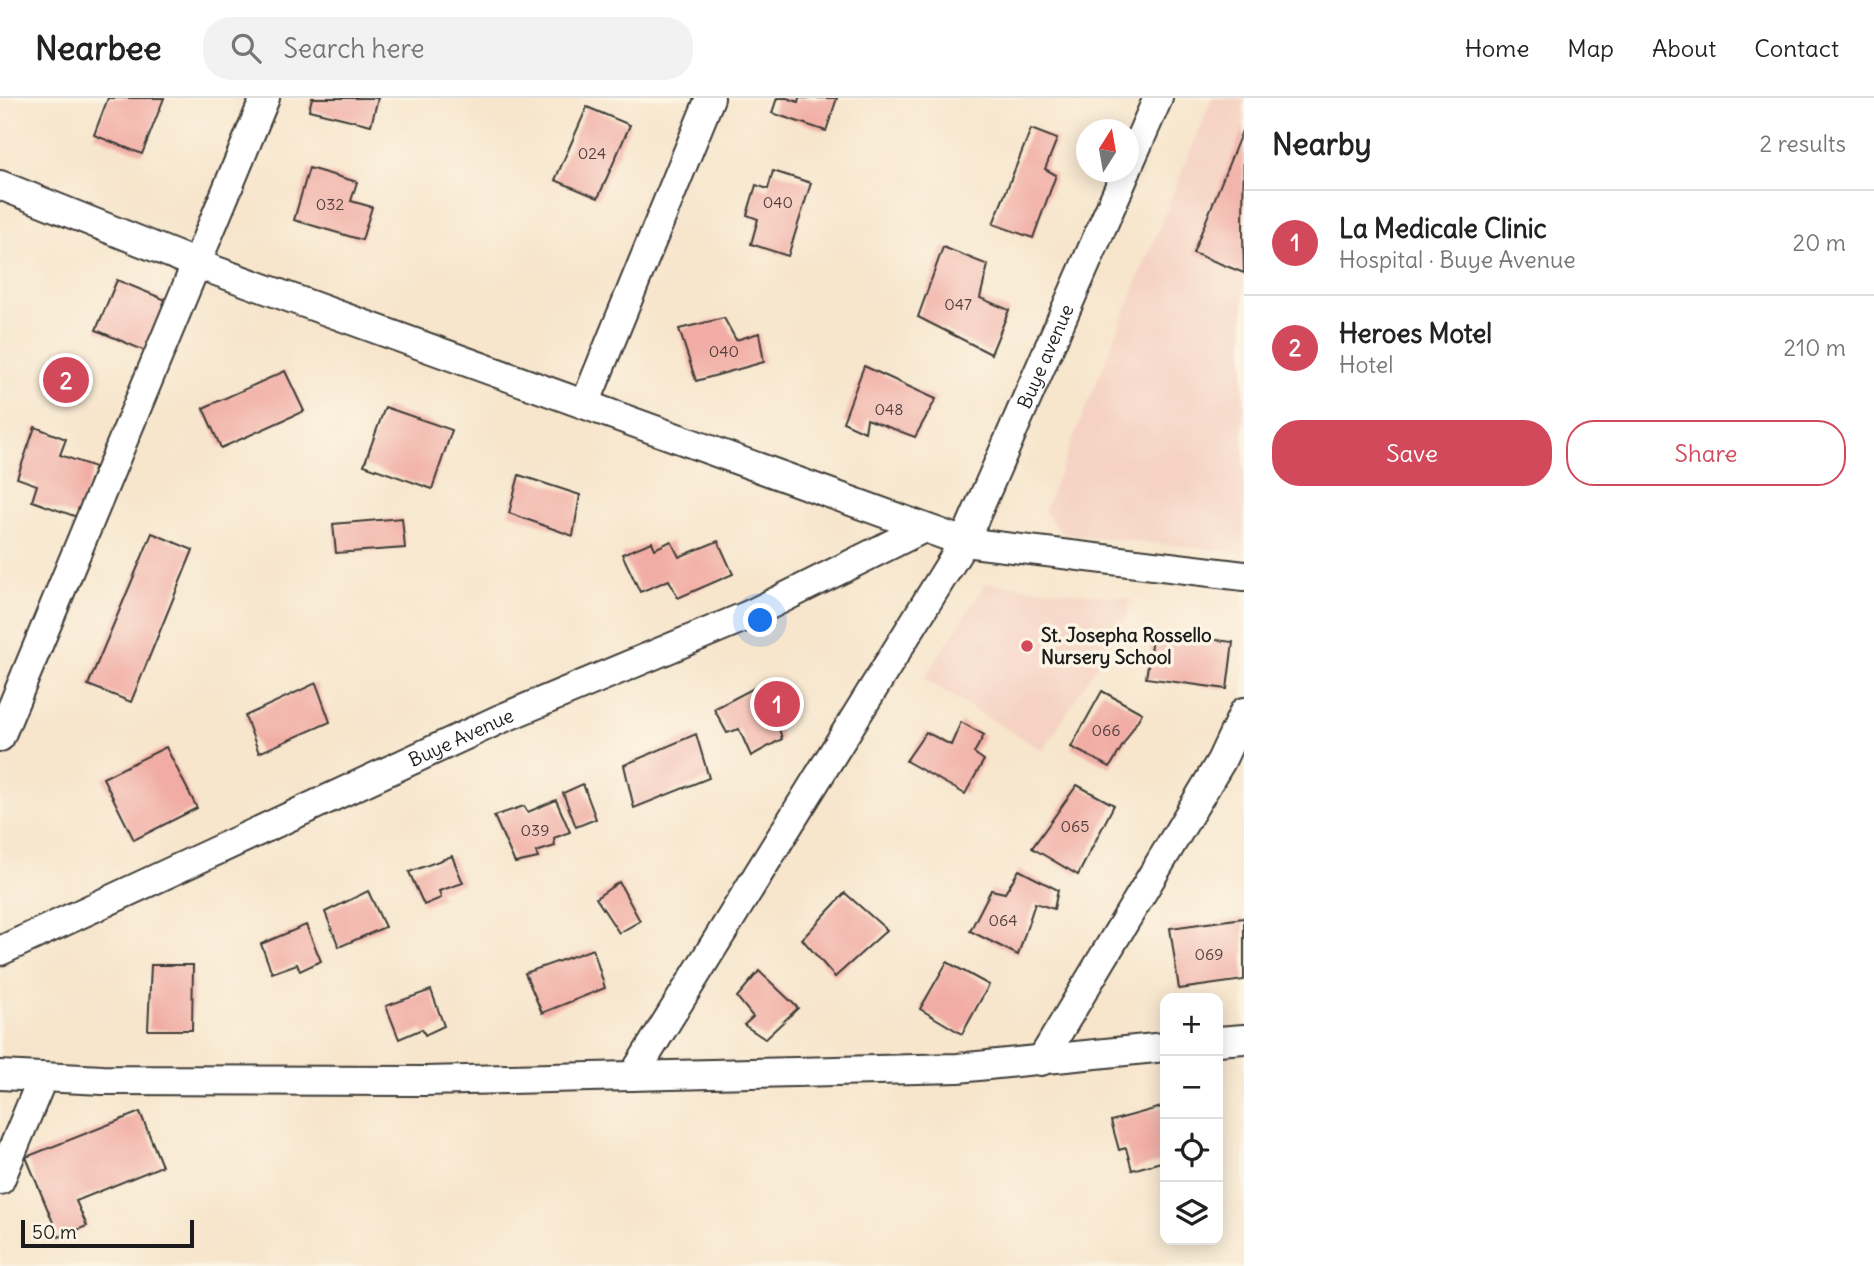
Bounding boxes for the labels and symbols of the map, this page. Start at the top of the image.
north arrow [1076,119,1139,182]
house number: 024 [578,143,606,163]
house number: 040 [763,192,793,212]
house number: 032 [316,194,344,214]
house number: 047 [944,294,972,314]
street label: Buye avenue [1012,300,1079,412]
house number: 040 [709,341,739,361]
pin: 2 [43,354,89,406]
house number: 048 [875,399,904,419]
your location [743,603,777,637]
place label: St. Josepha Rossello Nursery School [1041,623,1212,669]
marker: St. Josepha Rossello Nursery School [1019,638,1035,654]
pin: 1 [754,678,800,730]
street label: Buye Avenue [405,703,517,772]
house number: 066 [1092,720,1121,740]
house number: 065 [1061,816,1089,836]
house number: 039 [521,820,549,840]
house number: 064 [988,910,1018,930]
house number: 069 [1195,944,1223,964]
scale bar [21,1217,194,1249]

